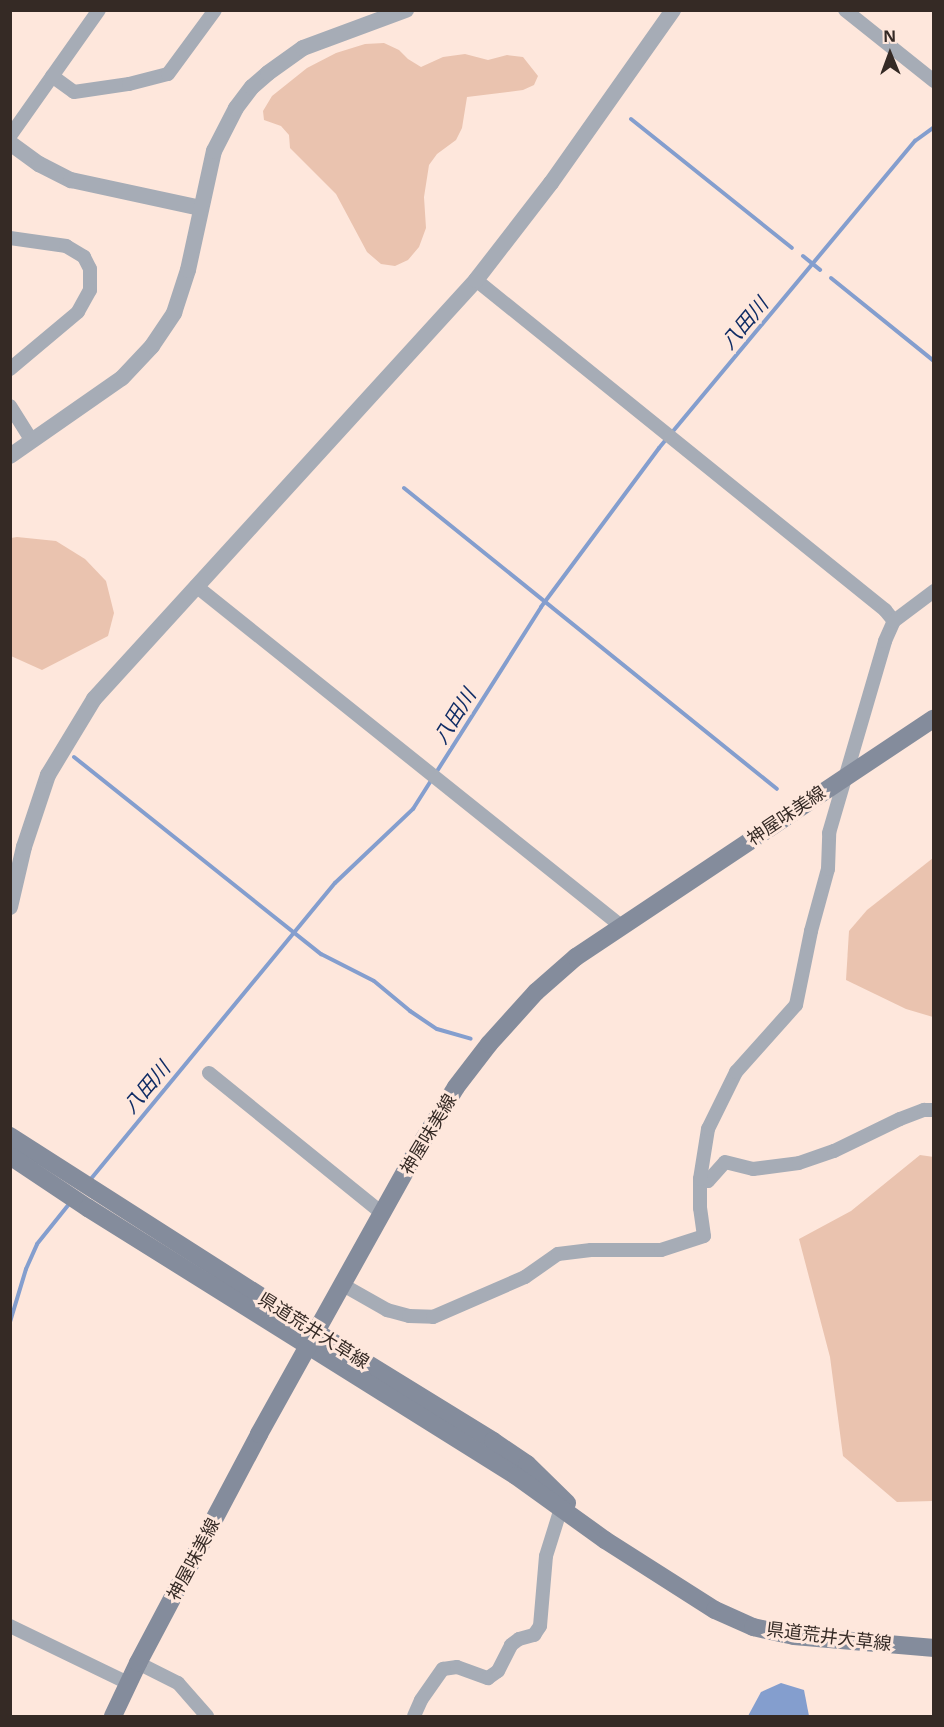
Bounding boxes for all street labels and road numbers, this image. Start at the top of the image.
street label: 神屋味美線 [743,781,829,849]
street label: 神屋味美線 [396,1090,460,1178]
street label: 県道荒井大草線 [255,1287,373,1373]
street label: 神屋味美線 [162,1514,224,1604]
street label: 県道荒井大草線 [765,1618,893,1654]

